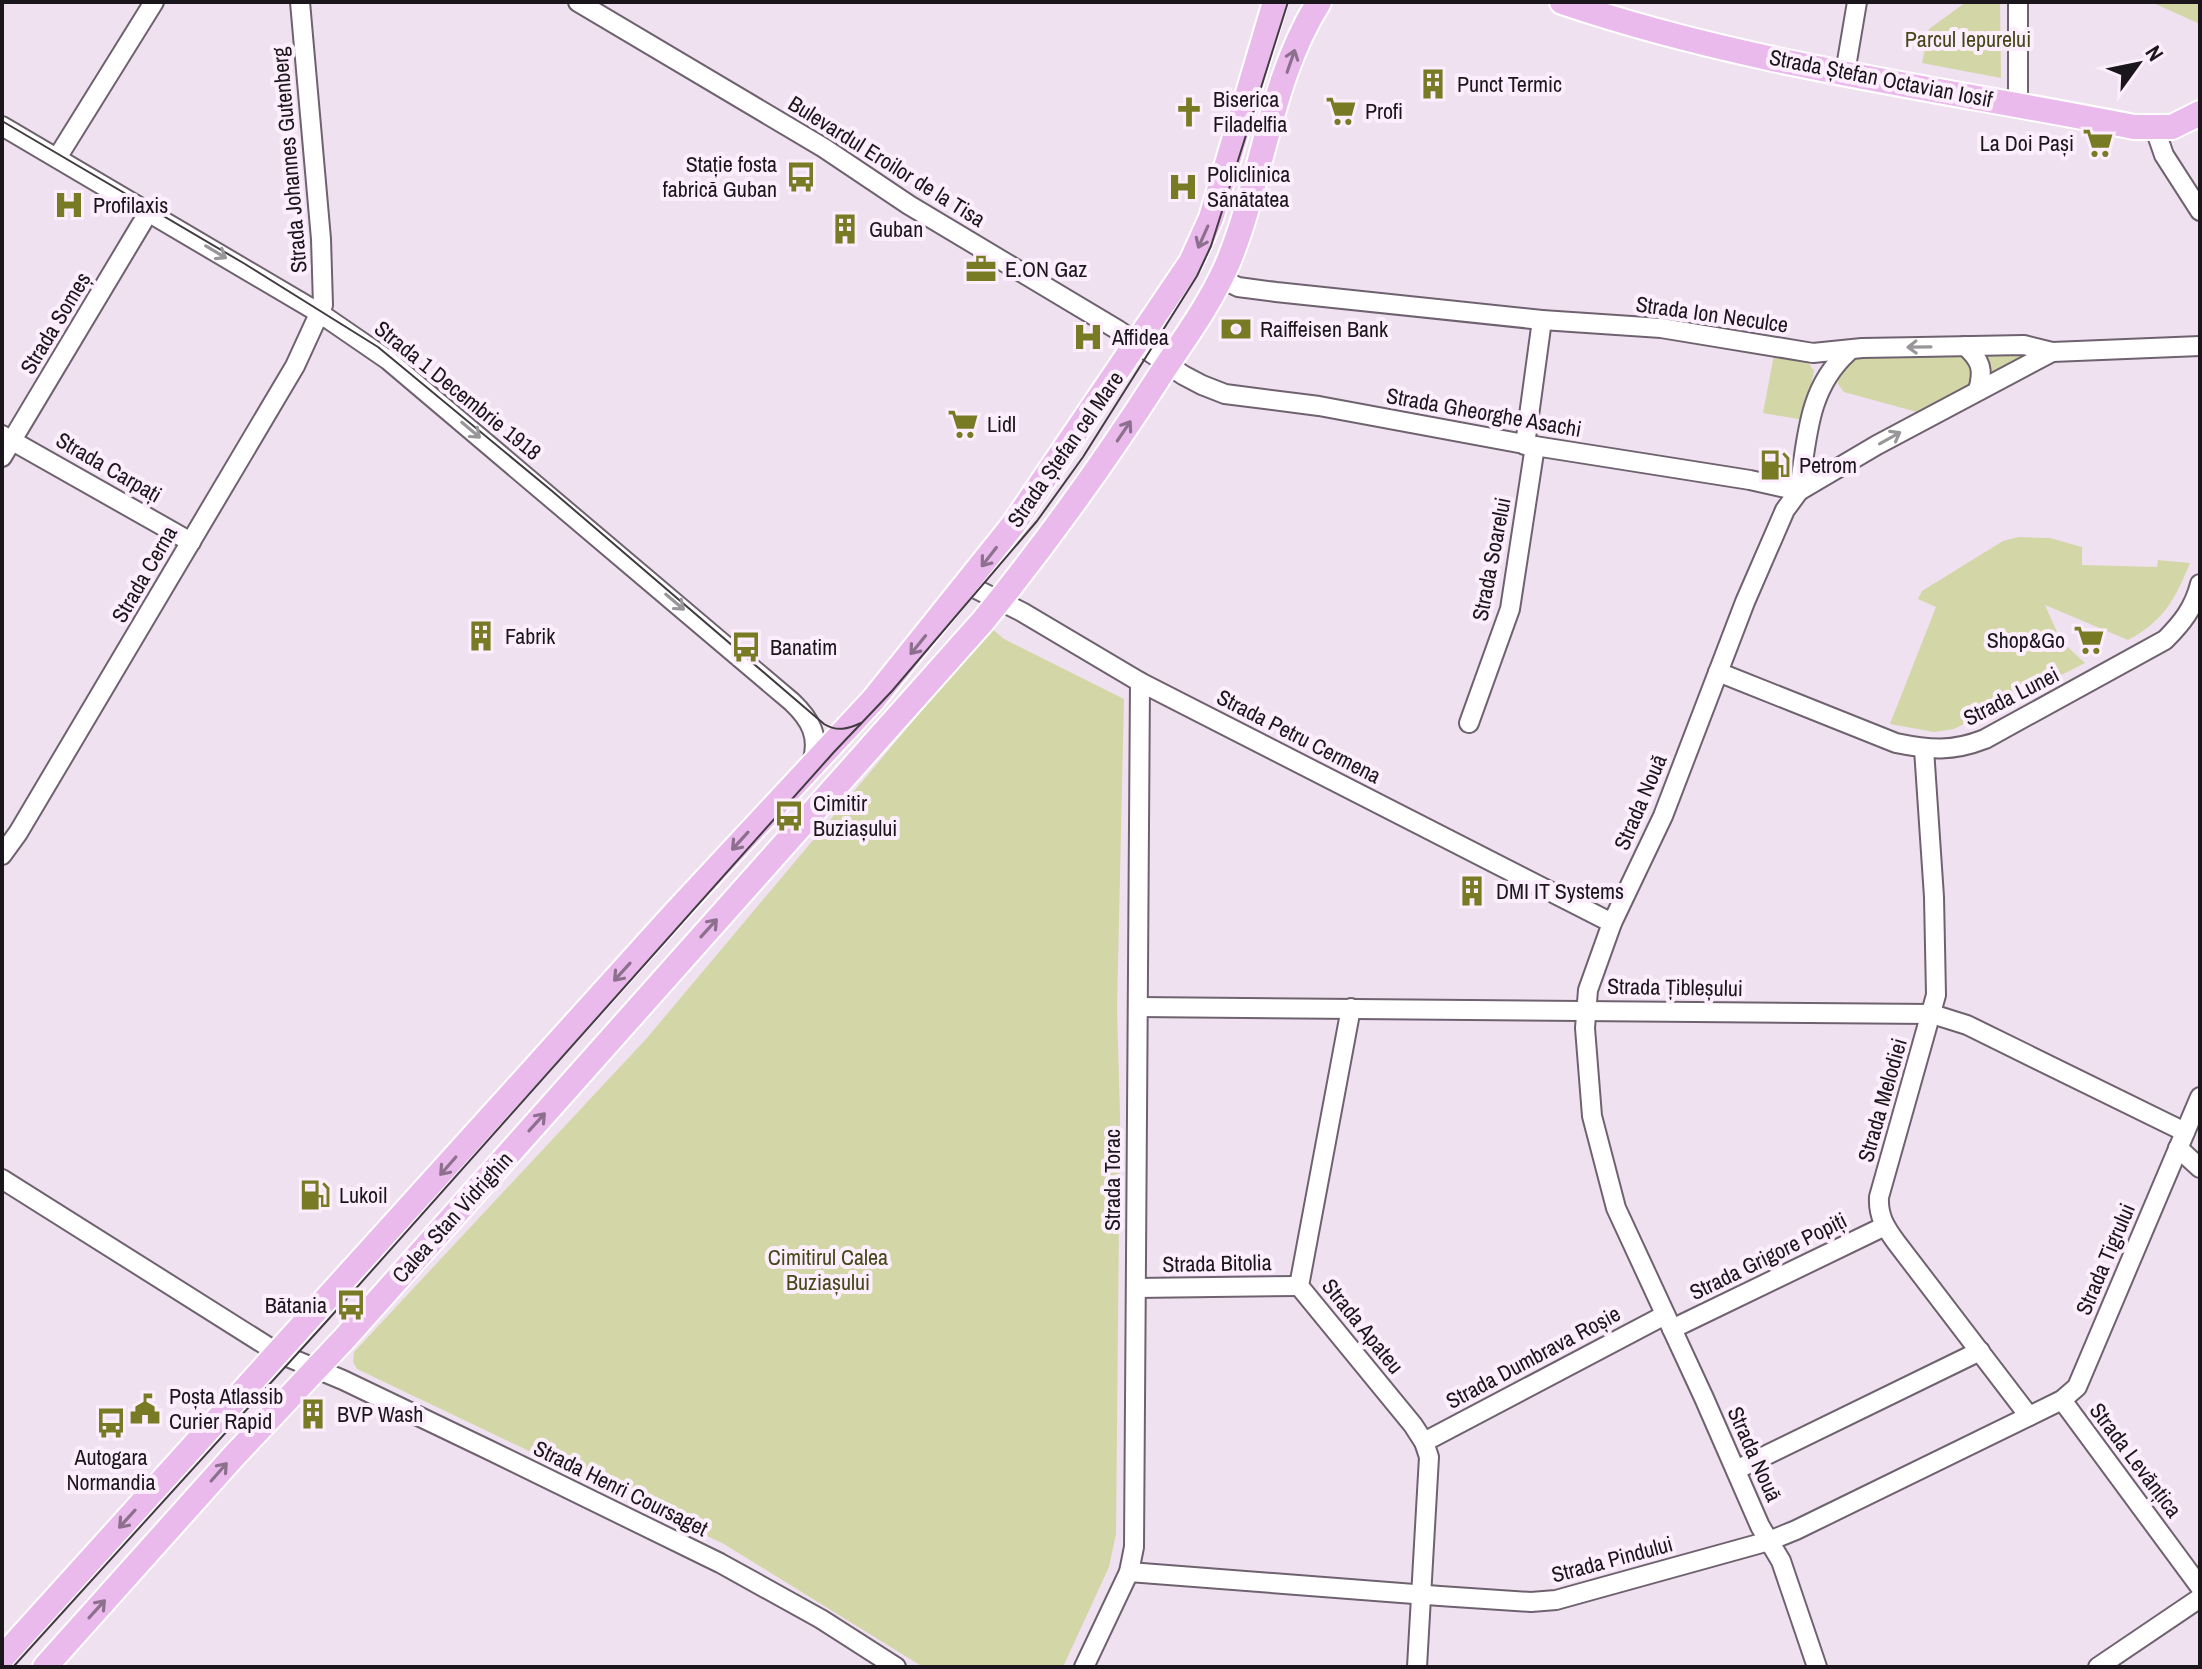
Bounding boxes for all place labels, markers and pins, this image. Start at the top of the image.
building icon: Punct Termic [1416,67,1450,101]
place label: Punct Termic [1457,69,1562,99]
place label: Biserica Filadelfia [1213,84,1287,139]
supermarket icon: Profi [1324,94,1358,128]
church icon: Biserica Filadelfia [1172,95,1206,129]
place label: Profi [1365,96,1403,126]
supermarket icon: La Doi Pași [2081,126,2115,160]
place label: La Doi Pași [1980,128,2074,158]
place label: Stație fosta fabrică Guban [663,149,777,204]
place label: Policlinica Sănătatea [1207,159,1290,214]
bus stop icon: Stație fosta fabrică Guban [784,160,818,194]
hospital icon: Policlinica Sănătatea [1166,170,1200,204]
hospital icon: Profilaxis [52,188,86,222]
place label: Profilaxis [93,190,168,220]
building icon: Guban [828,212,862,246]
place label: Guban [869,214,923,244]
office icon: E.ON Gaz [964,252,998,286]
place label: E.ON Gaz [1005,254,1087,284]
bank icon: Raiffeisen Bank [1219,312,1253,346]
place label: Raiffeisen Bank [1260,314,1389,344]
hospital icon: Affidea [1071,320,1105,354]
place label: Affidea [1111,322,1169,352]
supermarket icon: Lidl [946,407,980,441]
place label: Lidl [987,409,1016,439]
fuel station icon: Petrom [1758,448,1792,482]
place label: Petrom [1799,450,1857,480]
building icon: Fabrik [464,619,498,653]
place label: Fabrik [505,621,556,651]
supermarket icon: Shop&Go [2072,623,2106,657]
place label: Shop&Go [1987,625,2065,655]
bus stop icon: Banatim [729,630,763,664]
place label: Banatim [770,632,837,662]
place label: Cimitir Buziașului [813,788,897,843]
bus stop icon: Cimitir Buziașului [772,799,806,833]
building icon: DMI IT Systems [1455,874,1489,908]
place label: DMI IT Systems [1496,876,1624,906]
fuel station icon: Lukoil [298,1178,332,1212]
place label: Lukoil [339,1180,387,1210]
bus stop icon: Bătania [334,1288,368,1322]
place label: Bătania [265,1290,327,1320]
place label: Poșta Atlassib Curier Rapid [169,1381,283,1436]
public building icon: Poșta Atlassib Curier Rapid [128,1392,162,1426]
building icon: BVP Wash [296,1397,330,1431]
place label: BVP Wash [337,1399,423,1429]
bus stop icon: Autogara Normandia [94,1406,128,1440]
place label: Autogara Normandia [66,1442,156,1497]

